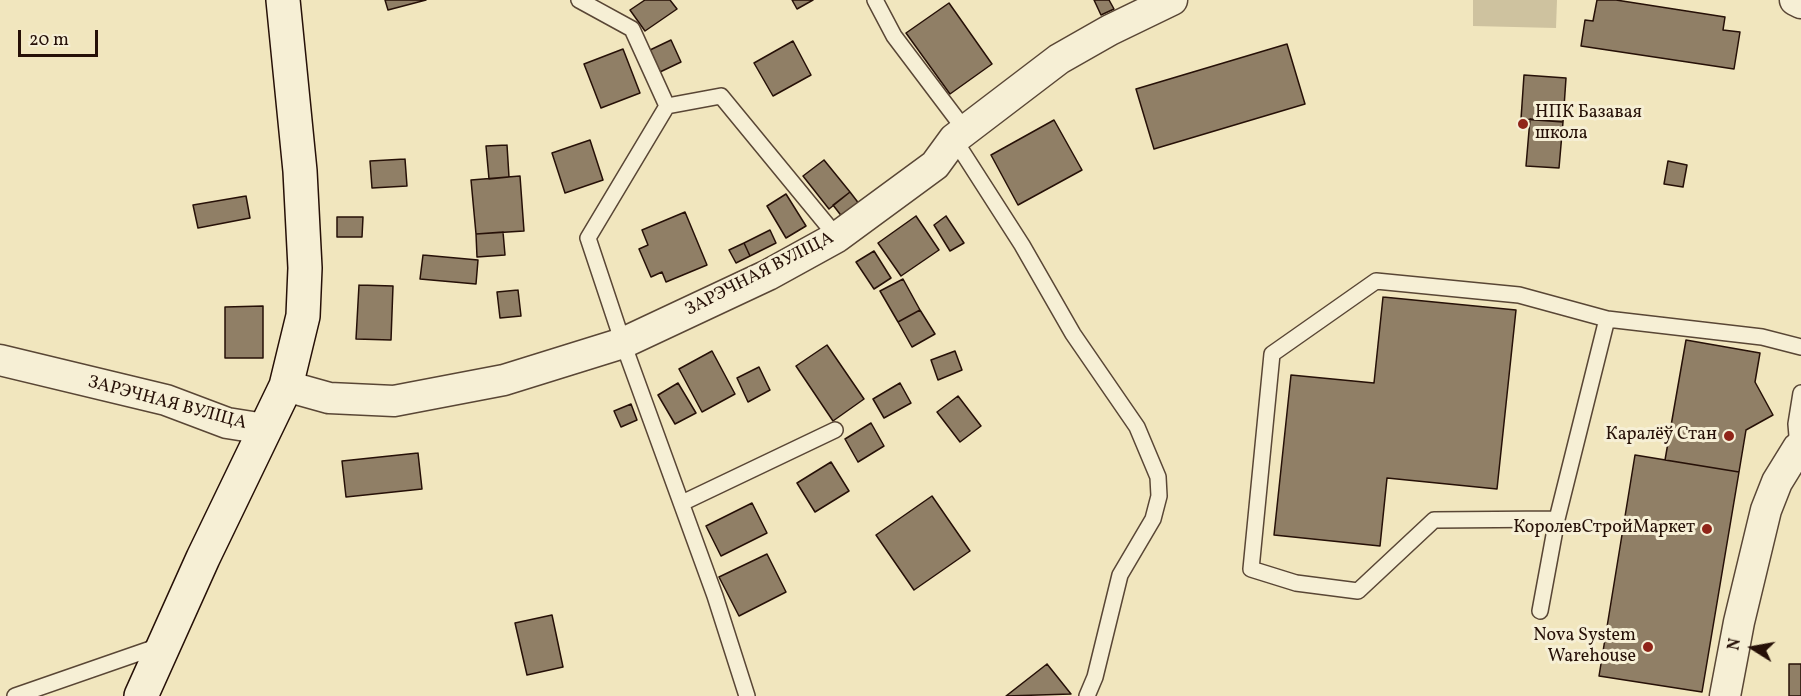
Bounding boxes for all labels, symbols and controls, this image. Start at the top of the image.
scale bar [21,18,100,56]
text: 20 m [29,28,69,53]
place label: НПК Базавая школа [1535,103,1642,146]
marker: НПК Базавая школа [1516,117,1530,131]
street label: ЗАРЭЧНАЯ ВУЛІЦА [682,228,838,322]
street label: ЗАРЭЧНАЯ ВУЛІЦА [85,372,249,436]
place label: Каралёў Стан [1606,425,1717,447]
marker: Каралёў Стан [1722,429,1736,443]
place label: КоролевСтройМаркет [1513,518,1695,540]
marker: КоролевСтройМаркет [1700,522,1714,536]
north arrow [1723,618,1783,678]
place label: Nova System Warehouse [1533,626,1636,668]
text: N [1723,637,1747,652]
marker: Nova System Warehouse [1641,640,1655,654]

